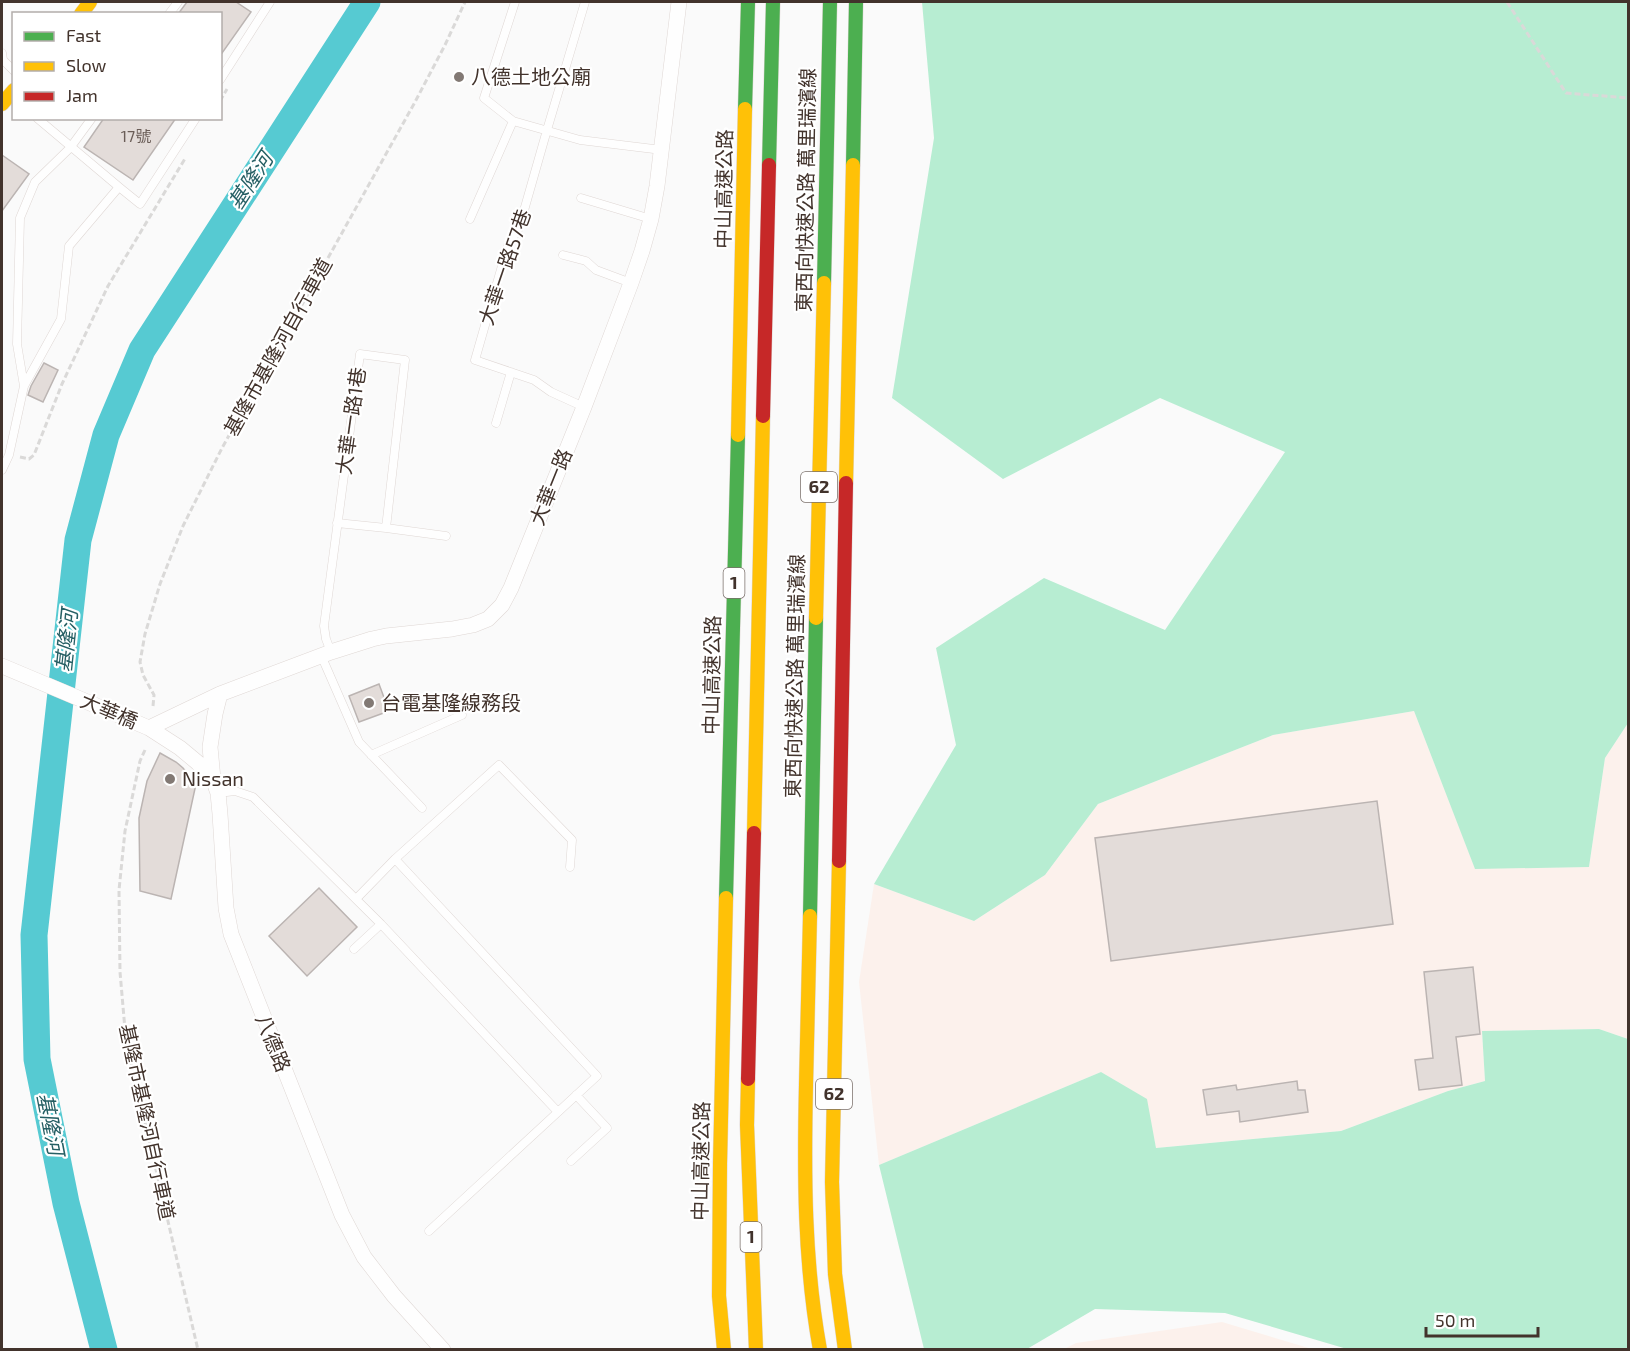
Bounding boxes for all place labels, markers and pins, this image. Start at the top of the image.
place label: 八德土地公廟 [471,64,591,88]
marker: 八德土地公廟 [452,70,466,84]
place label: 台電基隆線務段 [381,690,521,714]
marker: 台電基隆線務段 [362,696,376,710]
place label: Nissan [182,766,244,790]
marker: Nissan [163,772,177,786]

